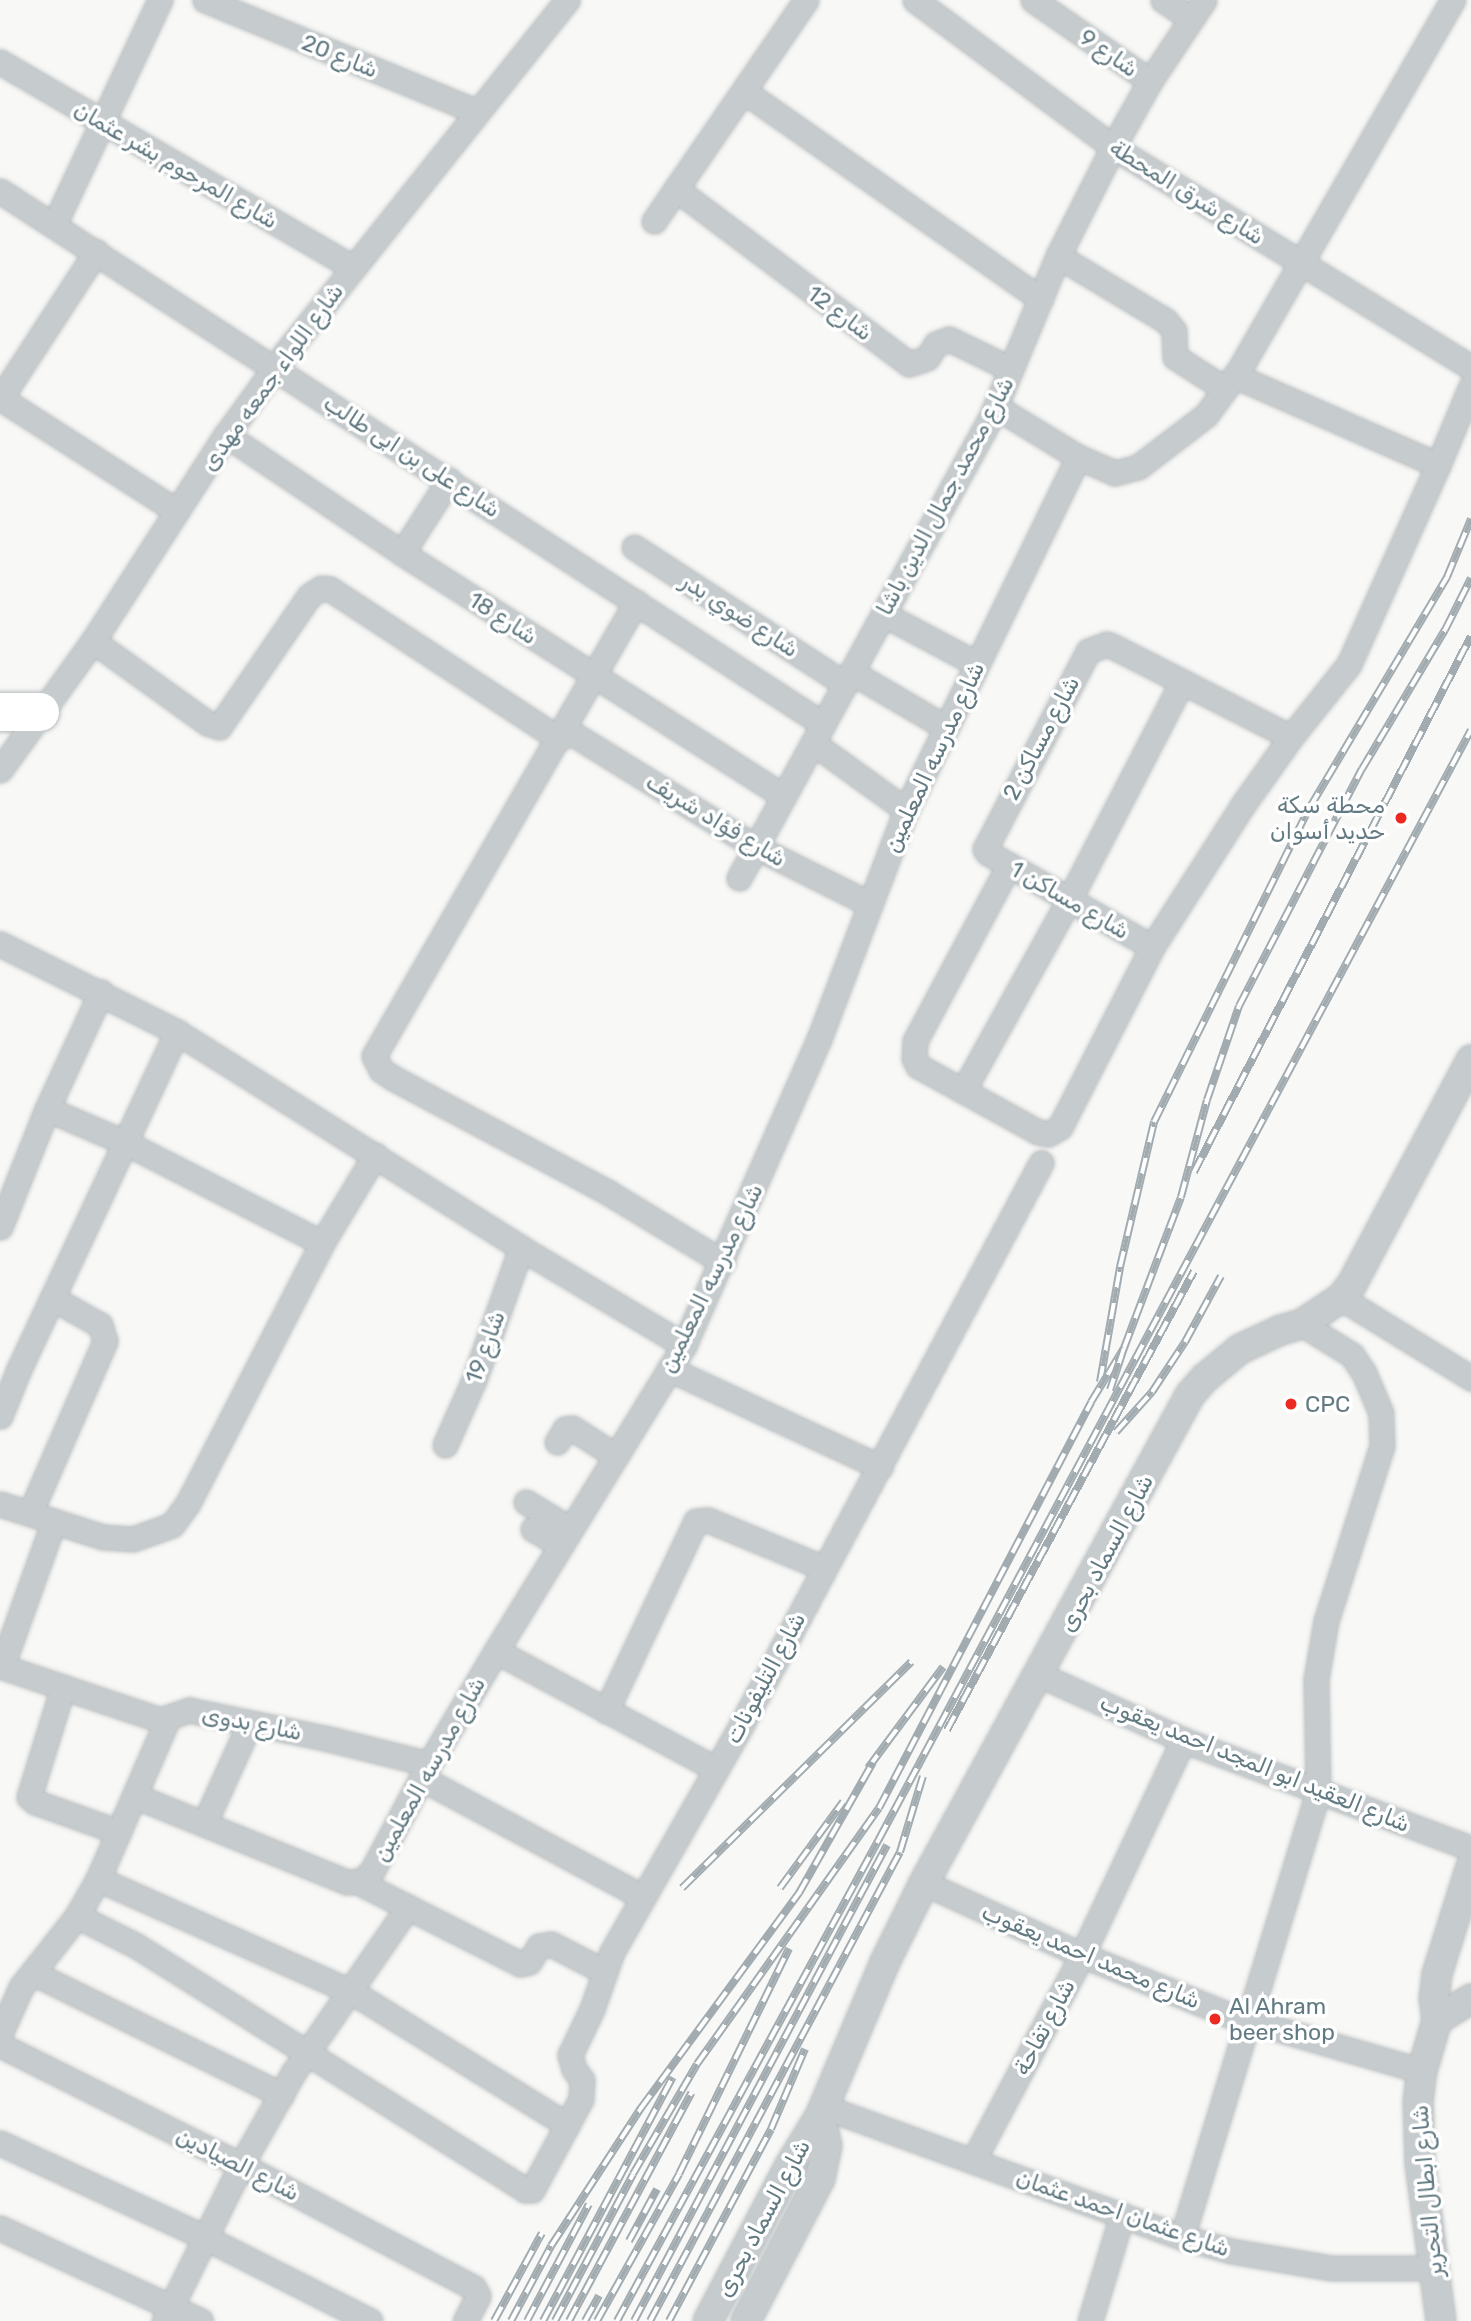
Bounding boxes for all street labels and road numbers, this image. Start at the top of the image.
street label: شارع 9 [1074,23,1144,83]
street label: شارع 20 [298,28,382,84]
street label: شارع المرحوم بشر عثمان [69,95,283,235]
street label: شارع شرق المحطة [1105,133,1269,251]
street label: شارع اللواء جمعه مهدى [195,278,349,476]
street label: شارع 12 [802,279,878,347]
street label: شارع محمد جمال الدين باشا [870,372,1020,620]
street label: شارع على بن ابى طالب [319,389,505,523]
street label: شارع ضوي بدر [676,567,804,663]
street label: شارع 18 [464,586,542,650]
street label: شارع مدرسه المعلمين [878,657,990,857]
street label: شارع مساكن 2 [997,671,1085,805]
street label: شارع فؤاد شريف [641,767,791,873]
street label: شارع مساكن 1 [1006,855,1134,945]
street label: شارع مدرسه المعلمين [653,1179,769,1377]
street label: شارع 19 [459,1307,511,1387]
street label: شارع السماد بحرى [1053,1470,1159,1636]
street label: شارع التليفونات [719,1608,811,1748]
street label: شارع مدرسه المعلمين [367,1672,491,1866]
street label: شارع العقيد ابو المجد احمد يعقوب [1096,1688,1414,1838]
street label: شارع بدوى [200,1700,304,1746]
street label: شارع محمد احمد يعقوب [978,1897,1204,2015]
street label: شارع تفاحة [1007,1974,1081,2080]
street label: شارع ابطال التحرير [1406,2104,1448,2278]
street label: شارع الصيادين [172,2121,304,2207]
street label: شارع السماد بحرى [710,2135,816,2301]
street label: شارع عثمان احمد عثمان [1013,2163,1233,2263]

